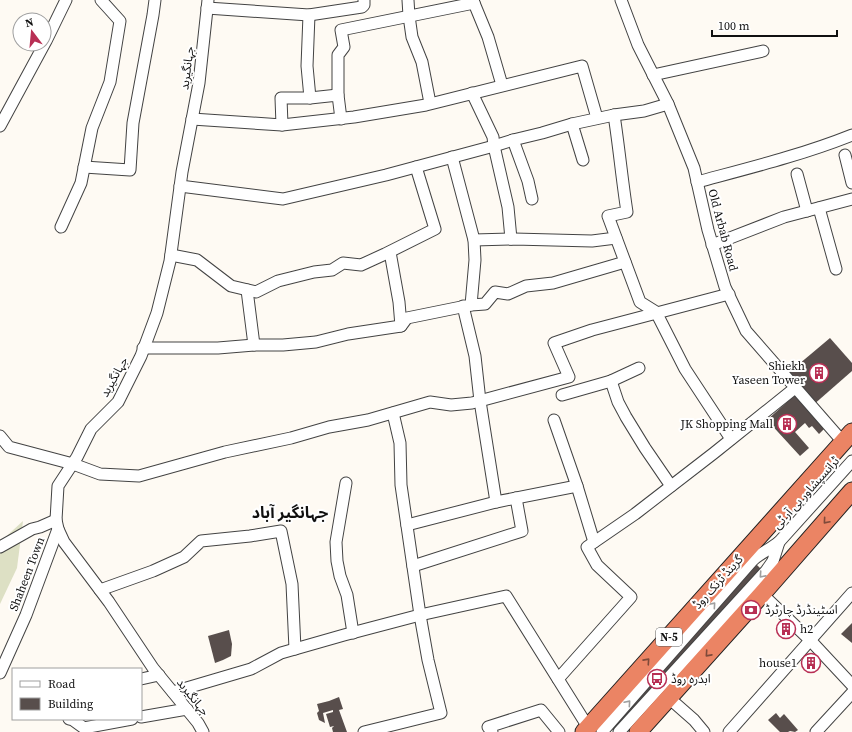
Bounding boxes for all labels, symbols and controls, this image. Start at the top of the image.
north arrow [12,12,52,52]
scale bar [712,12,837,38]
text: N [23,15,35,31]
text: 100 m [718,18,750,34]
street label: جہانگیربد [176,45,198,91]
street label: Old Arbab Road [704,187,742,273]
street label: جہانگیربد [96,354,132,400]
place label: Shiekh Yaseen Tower [732,358,805,388]
building icon: Shiekh Yaseen Tower [808,362,830,384]
building icon: JK Shopping Mall [776,413,798,435]
place label: JK Shopping Mall [679,416,773,432]
street label: ٹرانسپشاور بی آر ٹی [769,453,843,533]
district label: جہانگیر آباد [252,501,328,523]
one-way arrow [824,516,831,523]
street label: Shaheen Town [6,535,48,613]
street label: گرینڈ ٹرنک روڈ [689,551,747,612]
one-way arrow [760,570,767,577]
bank icon: اسٹینڈرڈ چارٹرڈ [740,599,762,621]
one-way arrow [709,602,716,610]
place label: اسٹینڈرڈ چارٹرڈ [765,602,838,618]
building icon: h2 [775,618,797,640]
place label: h2 [800,621,813,637]
road number: N-5 [656,628,682,646]
one-way arrow [705,649,713,657]
building icon: house1 [800,652,822,674]
place label: house1 [759,655,797,671]
one-way arrow [642,658,650,666]
legend [12,668,142,720]
bus stop icon: ابدرہ روڈ [646,668,668,690]
place label: ابدرہ روڈ [671,671,711,687]
street label: جہانگیربد [173,675,213,719]
text: Road [48,676,75,692]
text: Building [48,696,93,712]
one-way arrow [623,700,630,707]

